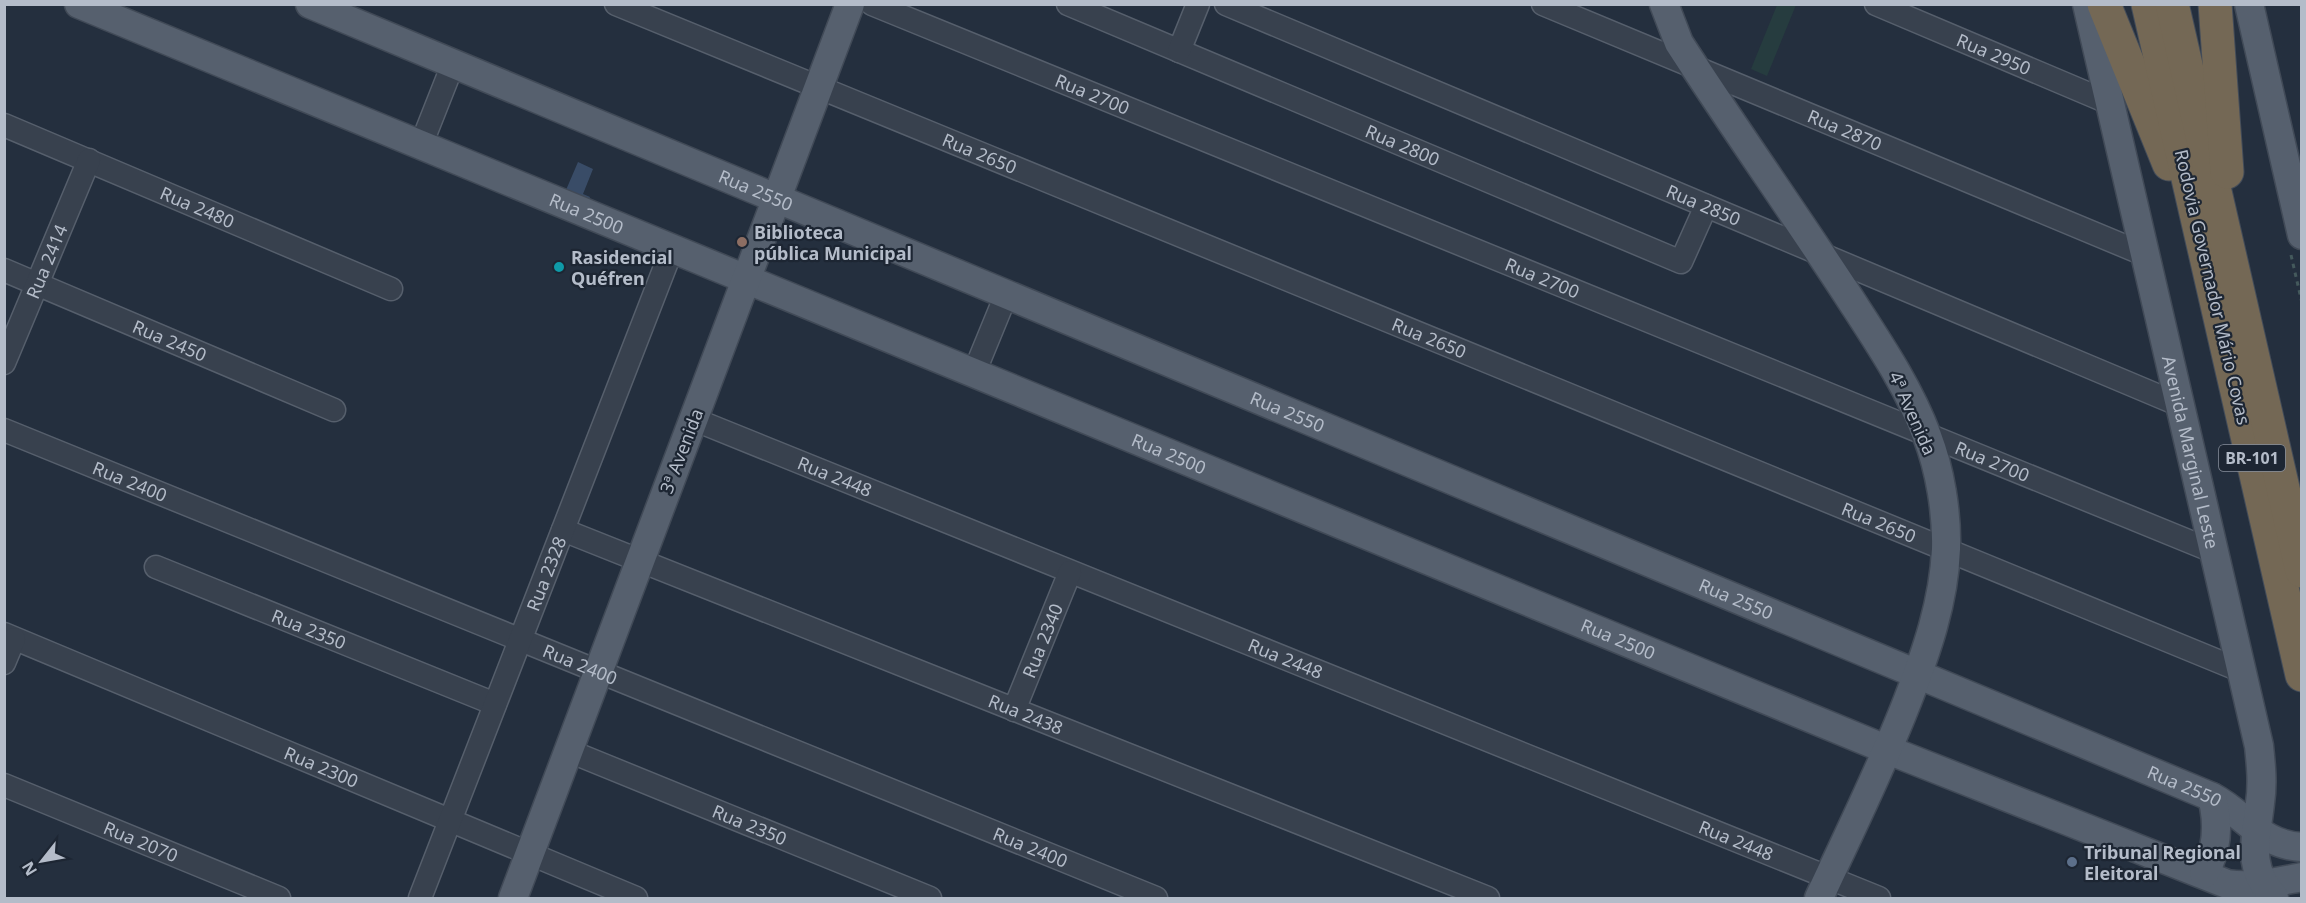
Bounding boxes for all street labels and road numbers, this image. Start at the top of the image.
street label: Rua 2950 [1953,28,2035,80]
street label: Rua 2700 [1052,68,1133,120]
street label: Rua 2870 [1804,104,1886,156]
street label: Rua 2800 [1362,119,1443,171]
street label: Rua 2650 [939,127,1020,179]
street label: Rodovia Governador Mário Covas [2170,147,2256,427]
street label: Rua 2550 [715,164,797,216]
street label: Rua 2850 [1663,178,1744,231]
street label: Rua 2480 [157,181,238,233]
street label: Rua 2500 [546,187,627,239]
street label: Rua 2414 [20,221,73,302]
street label: Rua 2700 [1502,252,1583,303]
street label: Rua 2650 [1388,312,1470,364]
street label: Rua 2450 [129,314,210,367]
street label: Avenida Marginal Leste [2157,353,2225,551]
street label: 4ª Avenida [1884,367,1942,459]
street label: Rua 2550 [1247,385,1328,438]
street label: 3ª Avenida [654,405,708,497]
street label: Rua 2500 [1128,427,1210,480]
street label: Rua 2700 [1952,435,2033,487]
road number: BR-101 [2219,445,2285,471]
street label: Rua 2448 [794,451,876,502]
street label: Rua 2400 [89,455,171,507]
street label: Rua 2650 [1838,496,1920,548]
street label: Rua 2328 [521,533,571,614]
street label: Rua 2550 [1695,572,1777,625]
street label: Rua 2340 [1016,600,1068,681]
street label: Rua 2350 [268,603,350,655]
street label: Rua 2500 [1577,613,1659,665]
street label: Rua 2448 [1245,633,1326,684]
street label: Rua 2400 [539,638,621,690]
street label: Rua 2438 [985,688,1067,740]
street label: Rua 2300 [281,740,362,793]
street label: Rua 2550 [2144,759,2226,812]
street label: Rua 2350 [709,799,790,850]
street label: Rua 2070 [100,815,182,867]
street label: Rua 2448 [1695,815,1777,866]
street label: Rua 2400 [990,821,1071,873]

